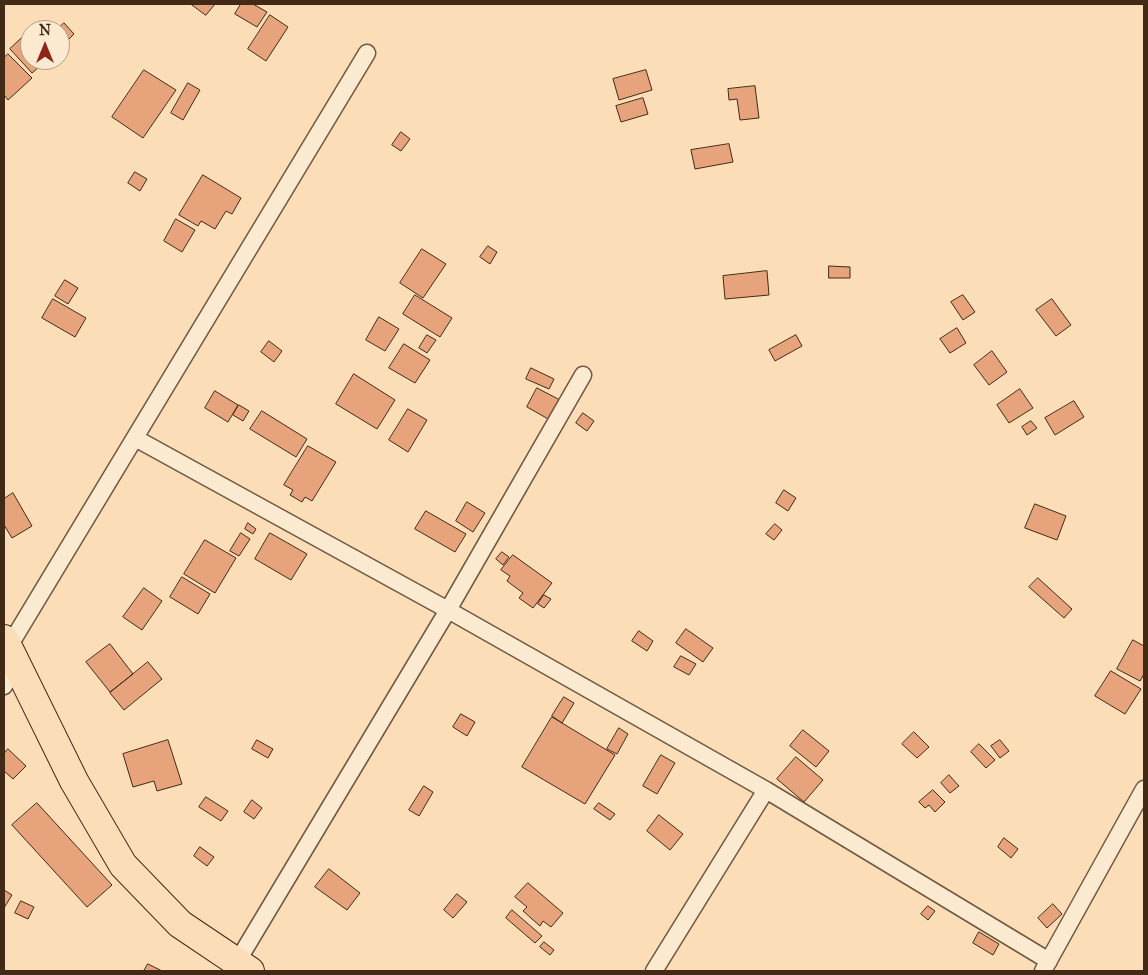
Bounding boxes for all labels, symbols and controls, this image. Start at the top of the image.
north arrow [20,20,70,70]
text: N [39,22,51,39]

